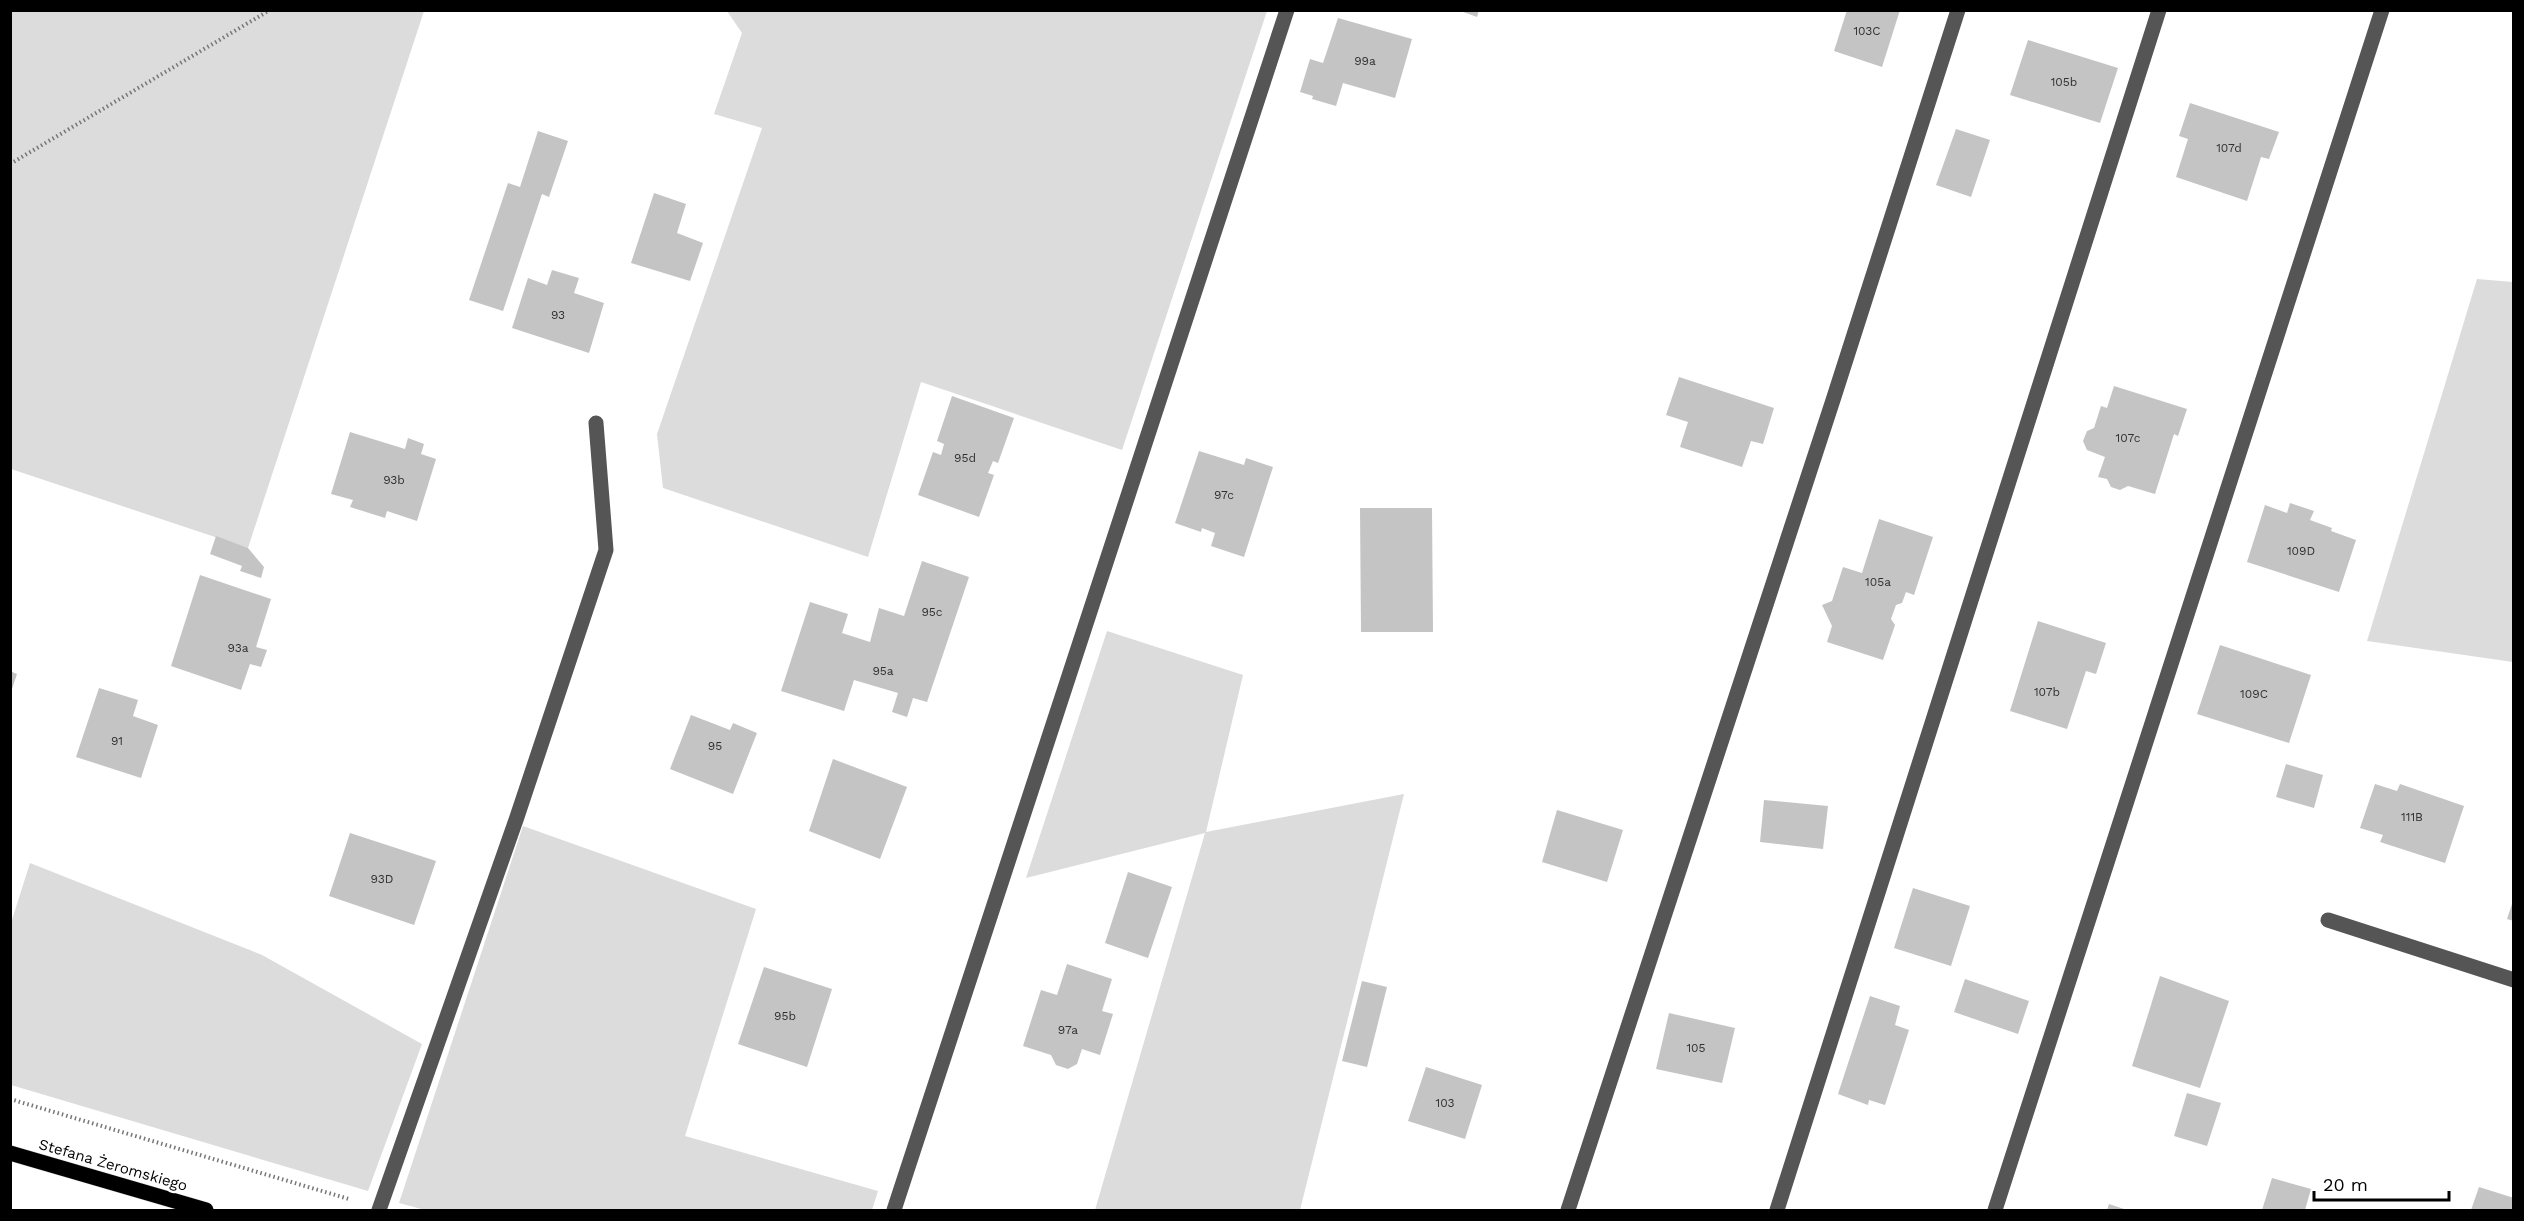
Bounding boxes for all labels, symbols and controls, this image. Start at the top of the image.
house number: 103C [1853,24,1881,38]
house number: 99a [1354,54,1376,68]
house number: 105b [2051,75,2077,89]
house number: 107d [2216,141,2242,155]
house number: 93 [551,308,565,322]
house number: 107c [2116,431,2141,445]
house number: 95d [954,451,976,465]
house number: 93b [383,473,405,487]
house number: 97c [1214,488,1234,502]
house number: 109D [2287,544,2315,558]
house number: 105a [1865,575,1891,589]
house number: 95c [921,605,943,619]
house number: 93a [228,641,249,655]
house number: 95a [872,664,894,678]
house number: 107b [2034,685,2060,699]
house number: 109C [2240,687,2268,701]
house number: 91 [111,734,123,748]
house number: 95 [708,739,722,753]
house number: 111B [2401,810,2423,824]
house number: 93D [371,872,393,886]
house number: 95b [774,1009,796,1023]
house number: 97a [1058,1023,1078,1037]
house number: 105 [1686,1041,1706,1055]
house number: 103 [1436,1096,1454,1110]
street label: Stefana Żeromskiego [37,1135,189,1195]
scale bar [2314,1164,2449,1202]
text: 20 m [2323,1174,2368,1195]

